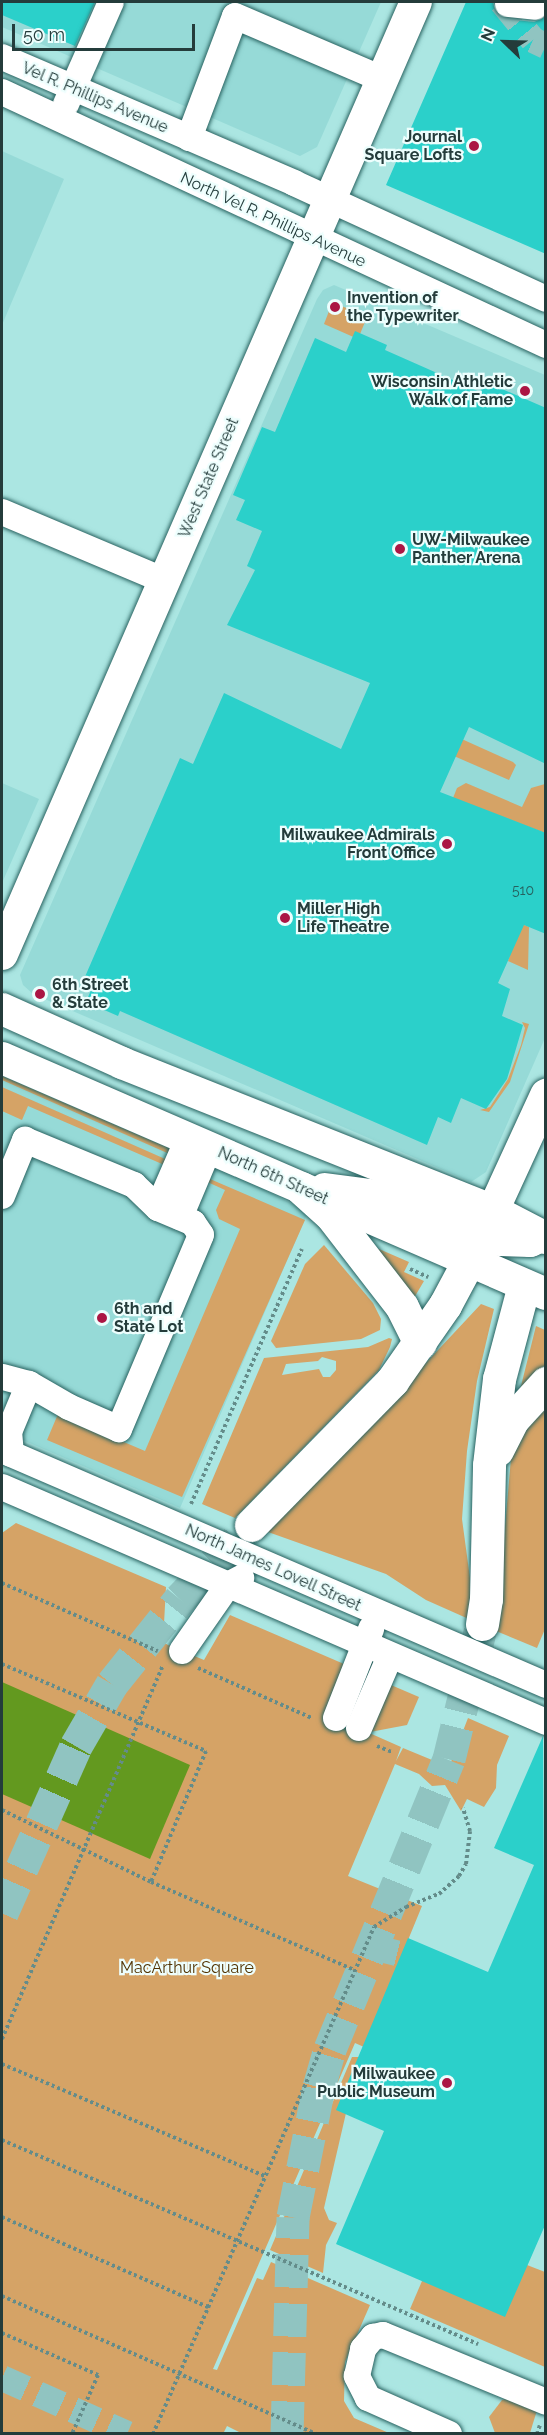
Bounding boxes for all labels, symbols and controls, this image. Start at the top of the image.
scale bar [15,12,198,50]
north arrow [475,12,535,72]
text: 50 m [23,24,65,45]
text: N [477,25,499,44]
street label: Vel R. Phillips Avenue [19,58,171,138]
place label: Journal Square Lofts [365,127,462,165]
marker: Journal Square Lofts [467,139,481,153]
street label: North Vel R. Phillips Avenue [176,168,370,272]
place label: Invention of the Typewriter [347,288,459,326]
marker: Invention of the Typewriter [328,300,342,314]
place label: Wisconsin Athletic Walk of Fame [370,372,513,410]
marker: Wisconsin Athletic Walk of Fame [518,384,532,398]
street label: West State Street [175,415,243,541]
place label: UW-Milwaukee Panther Arena [412,530,530,568]
marker: UW-Milwaukee Panther Arena [393,542,407,556]
place label: Milwaukee Admirals Front Office [281,825,435,863]
marker: Milwaukee Admirals Front Office [440,837,454,851]
house number: 510 [512,882,534,898]
place label: Miller High Life Theatre [297,899,390,937]
marker: Miller High Life Theatre [278,911,292,925]
place label: 6th Street & State [52,975,128,1013]
marker: 6th Street & State [33,987,47,1001]
street label: North 6th Street [215,1143,331,1209]
place label: 6th and State Lot [114,1299,183,1337]
marker: 6th and State Lot [95,1311,109,1325]
street label: North James Lovell Street [182,1520,364,1616]
park label: MacArthur Square [120,1958,254,1978]
place label: Milwaukee Public Museum [317,2064,435,2102]
marker: Milwaukee Public Museum [440,2076,454,2090]

